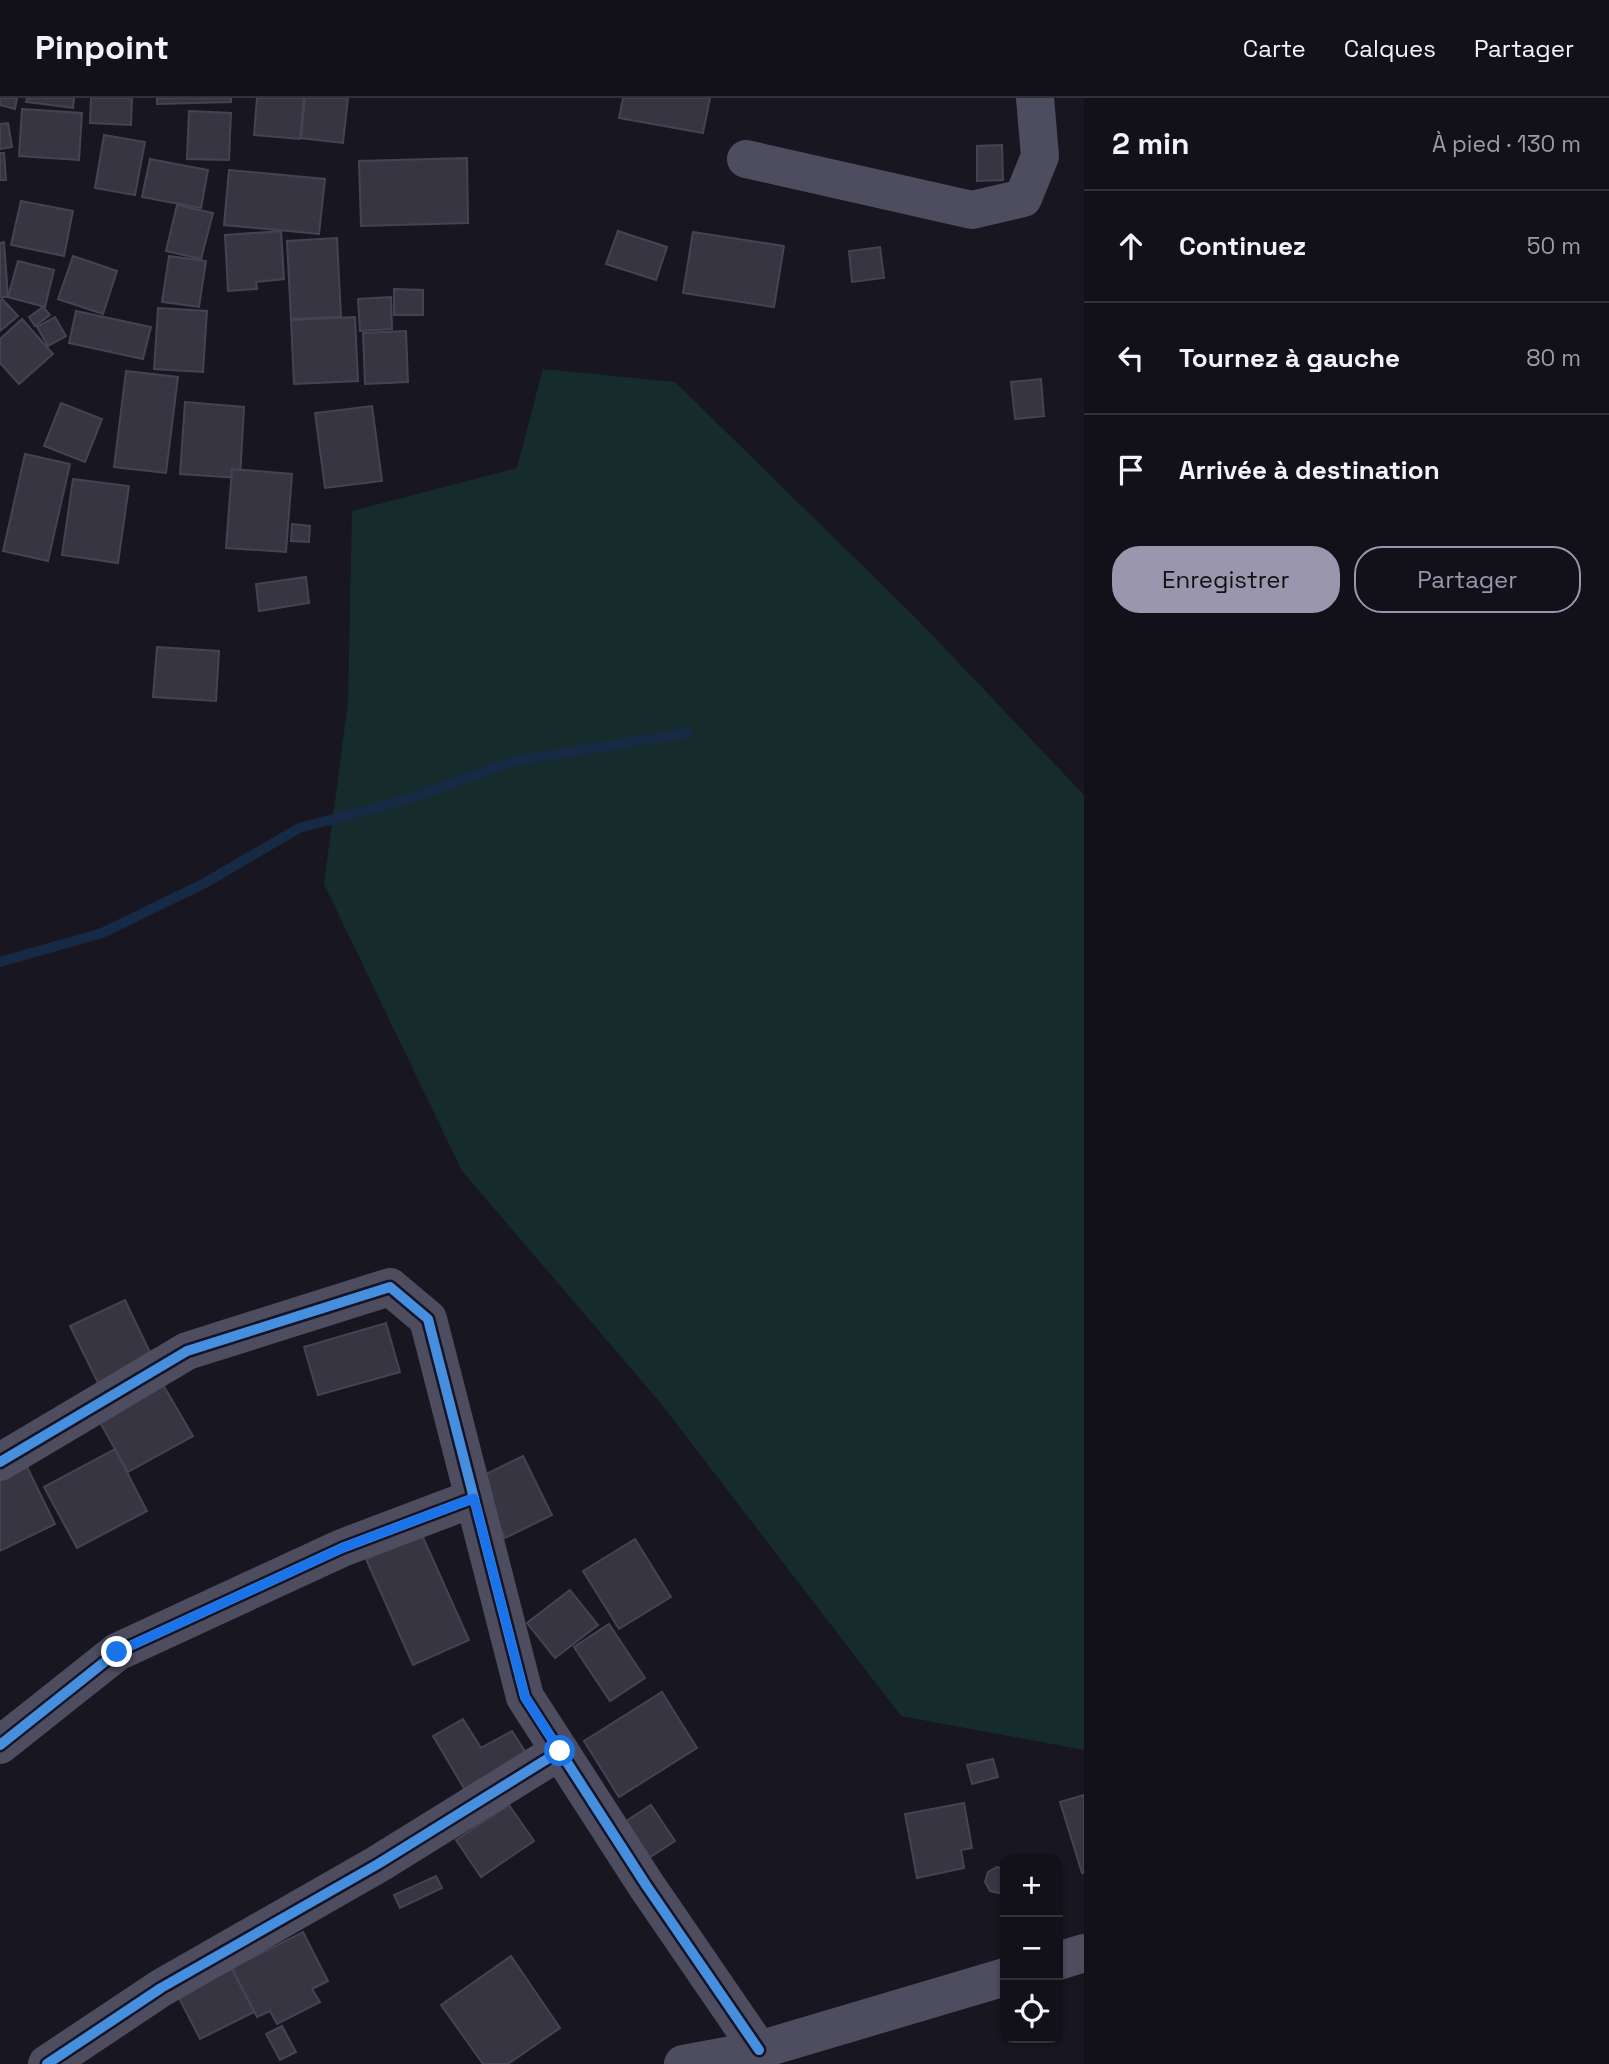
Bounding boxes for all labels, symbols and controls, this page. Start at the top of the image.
text: Pinpoint [35,27,169,69]
text: Carte [1243,33,1306,64]
text: Calques [1344,33,1436,64]
text: Partager [1474,33,1574,64]
text: 2 min [1112,124,1190,163]
text: À pied · 130 m [1432,129,1581,159]
icon: ahead [1112,227,1150,265]
text: Continuez [1179,229,1306,263]
text: 50 m [1527,231,1581,261]
icon: left [1112,339,1150,377]
text: Tournez à gauche [1179,341,1400,375]
text: 80 m [1526,343,1581,373]
icon: arrive [1112,451,1150,489]
text: Arrivée à destination [1179,453,1440,487]
button: Enregistrer [1112,546,1340,613]
button: Partager [1354,546,1581,613]
route end [101,1636,132,1667]
route start [544,1735,575,1766]
map controls [1000,1854,1063,2043]
button: + [1000,1854,1063,1917]
button: − [1000,1917,1063,1980]
button: locate [1000,1980,1063,2043]

